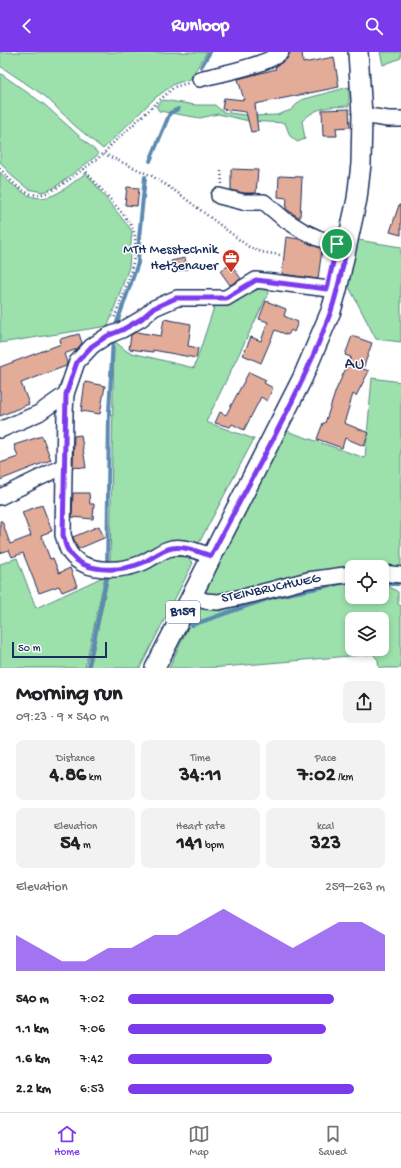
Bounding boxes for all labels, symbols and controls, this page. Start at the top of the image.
icon: back [16,15,38,37]
icon: search [363,15,385,37]
text: Runloop [172,16,229,37]
pin [320,227,354,261]
icon: arrive [326,233,348,255]
place label: MTH Messtechnik Hetzenauer [123,242,220,275]
office icon: MTH Messtechnik Hetzenauer [221,248,241,273]
district label: AU [345,356,365,375]
map controls [345,560,389,656]
button: locate [345,560,389,604]
street label: STEINBRUCHWEG [220,570,323,608]
road number: B159 [166,601,200,623]
button: layers [345,612,389,656]
scale bar [12,640,107,659]
text: 50 m [18,643,40,655]
button: share [343,681,385,723]
text: Morning run [16,682,122,708]
text: 09:23 · 9 × 540 m [16,710,109,725]
text: Distance [56,753,95,765]
text: Time [190,753,211,765]
text: Pace [315,753,336,765]
text: 4.86 [49,765,86,788]
text: 34:11 [179,765,222,788]
text: 7:02 [298,765,335,788]
text: km [86,772,102,784]
text: /km [335,772,353,784]
text: Elevation [54,821,97,833]
text: Heart rate [176,821,225,833]
text: kcal [317,821,334,833]
text: 54 [60,833,80,856]
text: 141 [177,833,202,856]
text: 323 [310,833,341,856]
text: m [80,840,91,852]
text: bpm [202,840,224,852]
text: Elevation [16,880,68,895]
text: 259–263 m [325,880,385,895]
text: 540 m [16,992,49,1007]
text: 7:02 [80,992,105,1007]
text: 1.1 km [16,1022,49,1037]
text: 7:06 [80,1022,105,1037]
text: 1.6 km [16,1052,50,1067]
text: 7:42 [80,1052,103,1067]
text: 2.2 km [16,1082,51,1097]
text: 6:53 [80,1082,104,1097]
tab: Home [54,1123,80,1159]
tab: Map [188,1123,210,1159]
tab: Saved [319,1123,347,1159]

